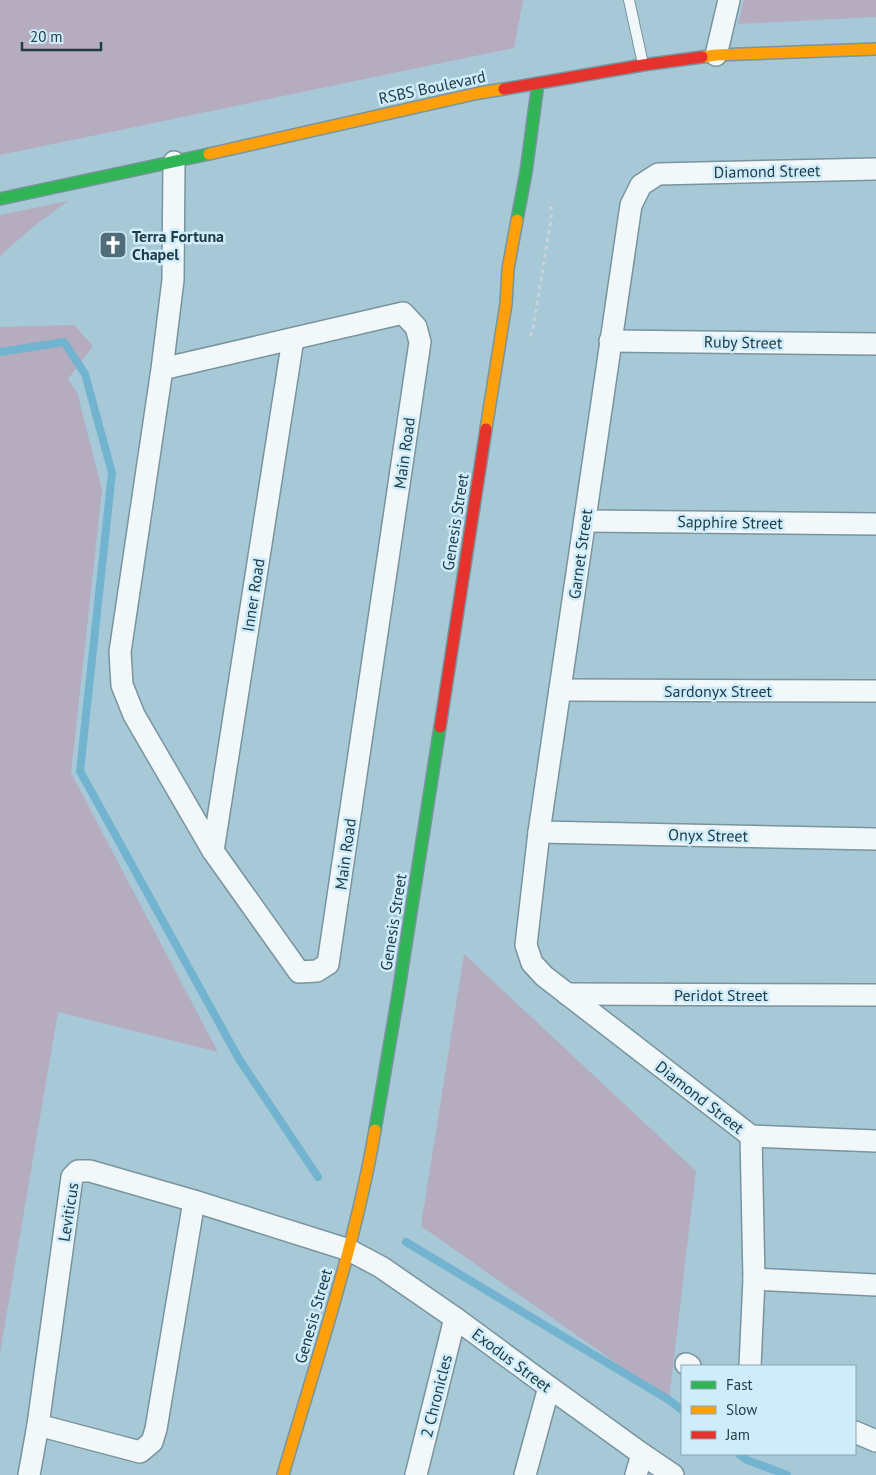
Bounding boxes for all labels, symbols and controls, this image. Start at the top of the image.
scale bar [22,20,101,52]
text: 20 m [30,27,63,46]
street label: RSBS Boulevard [377,66,487,108]
street label: Diamond Street [713,160,821,182]
place label: Terra Fortuna Chapel [132,226,224,264]
church icon: Terra Fortuna Chapel [98,230,128,260]
street label: Ruby Street [704,331,783,353]
street label: Main Road [389,416,419,490]
street label: Genesis Street [437,472,473,572]
street label: Garnet Street [564,507,596,600]
street label: Sapphire Street [677,511,783,533]
street label: Inner Road [237,557,269,633]
street label: Sardonyx Street [664,681,773,701]
street label: Main Road [330,817,360,891]
street label: Onyx Street [668,824,749,846]
street label: Genesis Street [375,872,411,972]
street label: Peridot Street [674,985,769,1005]
street label: Diamond Street [652,1056,749,1138]
street label: Leviticus [53,1181,83,1243]
street label: Genesis Street [290,1266,336,1366]
street label: Exodus Street [468,1324,556,1397]
street label: 2 Chronicles [416,1352,456,1440]
legend [681,1365,856,1455]
text: Fast [726,1375,753,1394]
text: Slow [726,1400,757,1419]
text: Jam [725,1425,750,1444]

